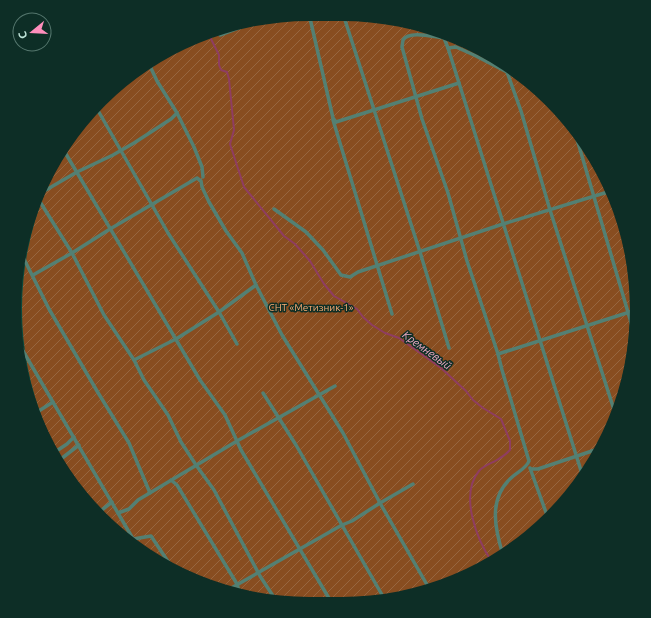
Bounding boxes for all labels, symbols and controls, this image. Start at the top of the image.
north arrow [12,12,52,52]
text: С [16,30,29,40]
park label: СНТ «Метизник-1» [269,302,354,313]
water label: Кремневый [400,328,454,372]

